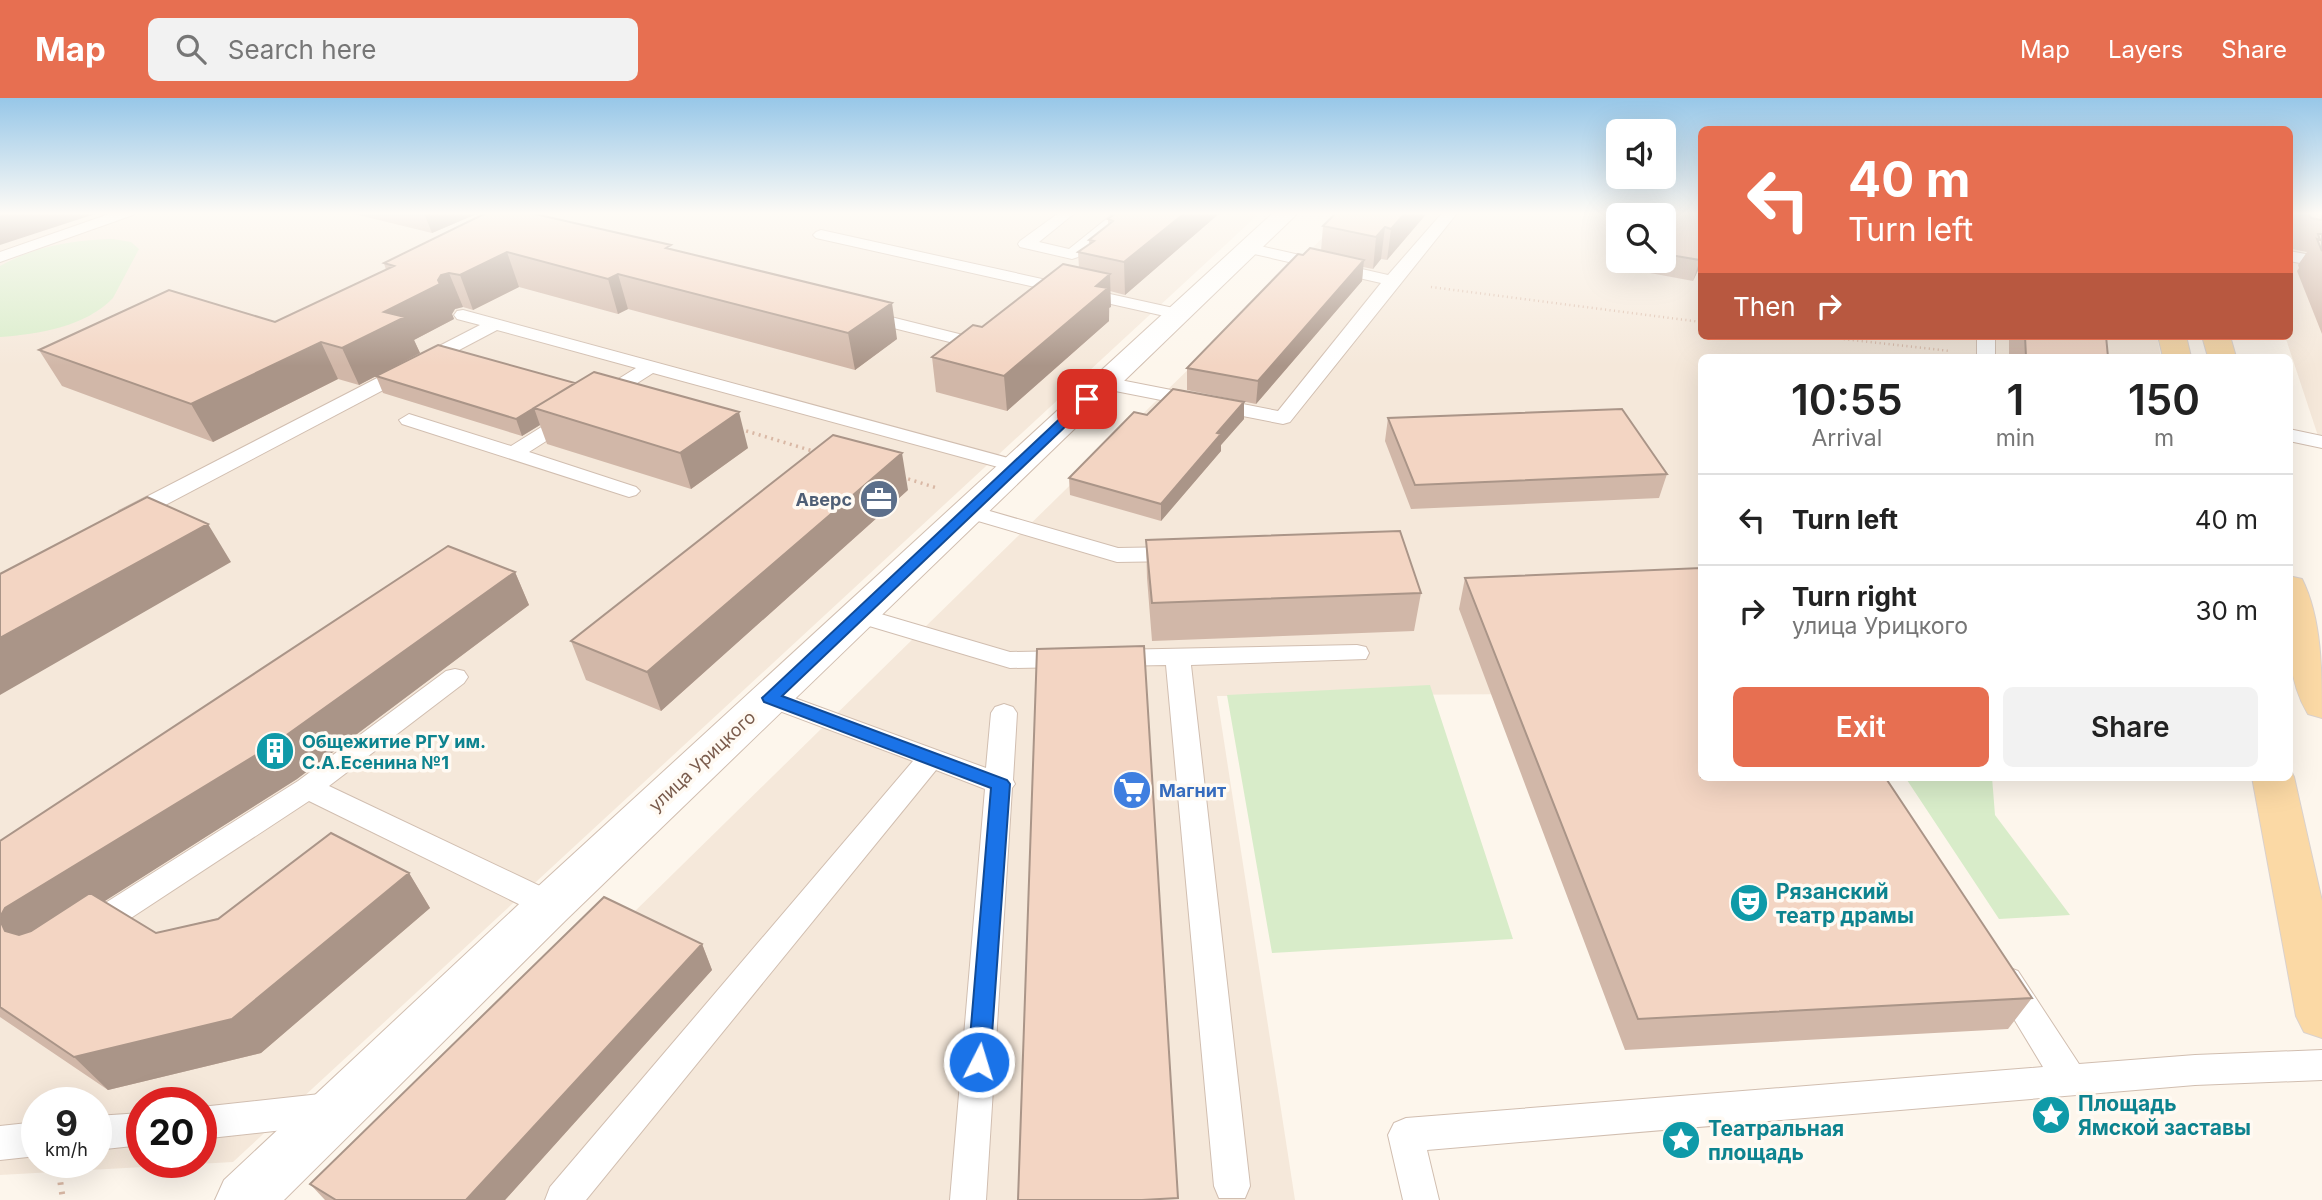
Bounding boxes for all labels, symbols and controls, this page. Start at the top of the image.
search box [148,18,638,81]
text: Map [35,29,106,69]
icon: search [172,30,210,68]
text: Search here [228,34,376,65]
text: Map [2020,35,2070,64]
text: Layers [2108,35,2183,64]
text: Share [2221,35,2287,64]
map controls [1606,119,1676,273]
button: sound [1606,119,1676,189]
text: 40 m [1848,150,1971,209]
icon: left [1733,154,1824,245]
button: search [1606,203,1676,273]
text: Turn left [1848,210,1973,249]
icon: right [1810,287,1848,325]
text: Then [1733,291,1796,322]
pin [1057,369,1117,429]
text: 10:55 [1791,374,1903,425]
text: 1 [2006,374,2024,425]
text: 150 [2128,374,2200,425]
icon: arrive [1068,380,1106,418]
text: Arrival [1811,424,1882,452]
text: min [1996,424,2035,452]
text: m [2154,424,2174,452]
office icon: Аверс [858,478,900,520]
place label: Аверс [796,489,852,510]
icon: left [1733,501,1771,539]
text: Turn left [1792,504,1898,535]
text: 40 m [2195,504,2258,535]
text: Turn right [1792,581,1917,612]
icon: right [1733,592,1771,630]
text: 30 m [2195,595,2258,626]
text: улица Урицкого [1792,612,1968,640]
button: Exit [1733,687,1989,767]
button: Share [2003,687,2258,767]
street label: улица Урицкого [644,706,760,816]
building icon: Общежитие РГУ им. С.А.Есенина №1 [254,730,296,772]
place label: Общежитие РГУ им. С.А.Есенина №1 [302,731,486,773]
supermarket icon: Магнит [1111,769,1153,811]
place label: Магнит [1159,780,1226,801]
place label: Рязанский театр драмы [1776,879,1914,928]
theatre icon: Рязанский театр драмы [1728,882,1770,924]
position arrow [942,1025,1016,1099]
speed limit sign: 20 [126,1087,217,1178]
place label: Площадь Ямской заставы [2078,1091,2251,1140]
place icon: Площадь Ямской заставы [2030,1094,2072,1136]
text: 9 [55,1102,78,1144]
place label: Театральная площадь [1708,1116,1844,1165]
place icon: Театральная площадь [1660,1119,1702,1161]
text: km/h [45,1139,88,1160]

